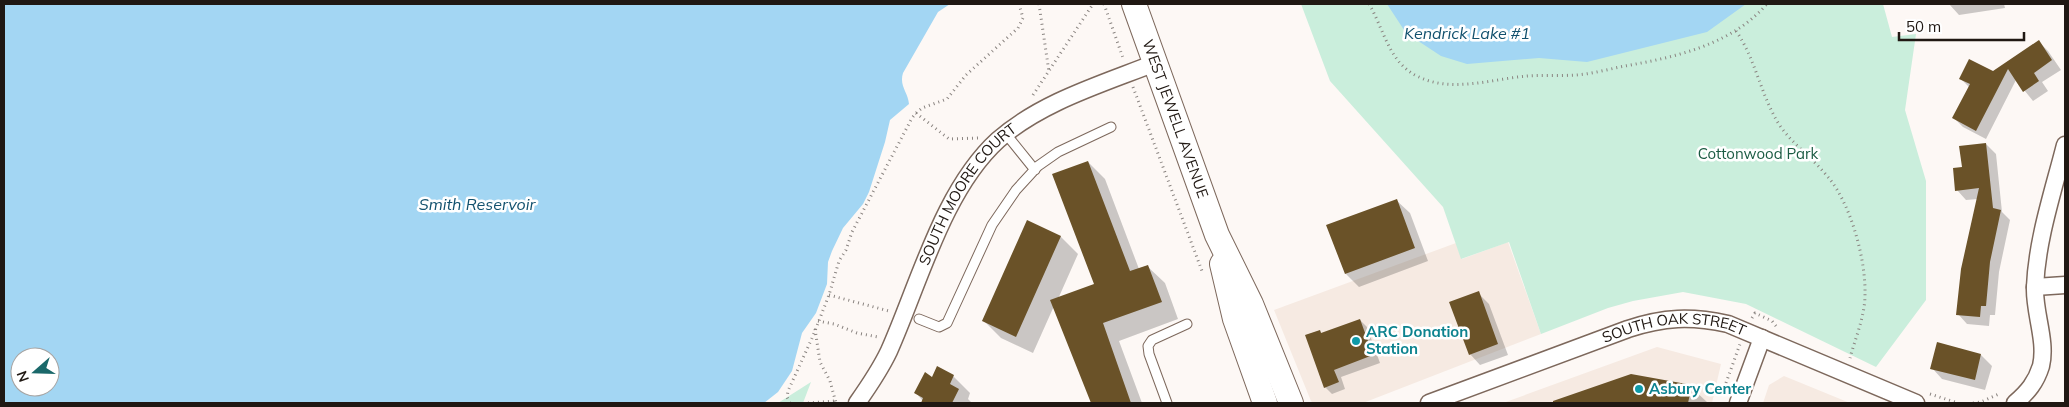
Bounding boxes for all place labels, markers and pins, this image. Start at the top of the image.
place label: ARC Donation Station [1366,322,1468,358]
marker: ARC Donation Station [1350,335,1362,347]
place label: Asbury Center [1649,379,1751,398]
marker: Asbury Center [1633,383,1645,395]

